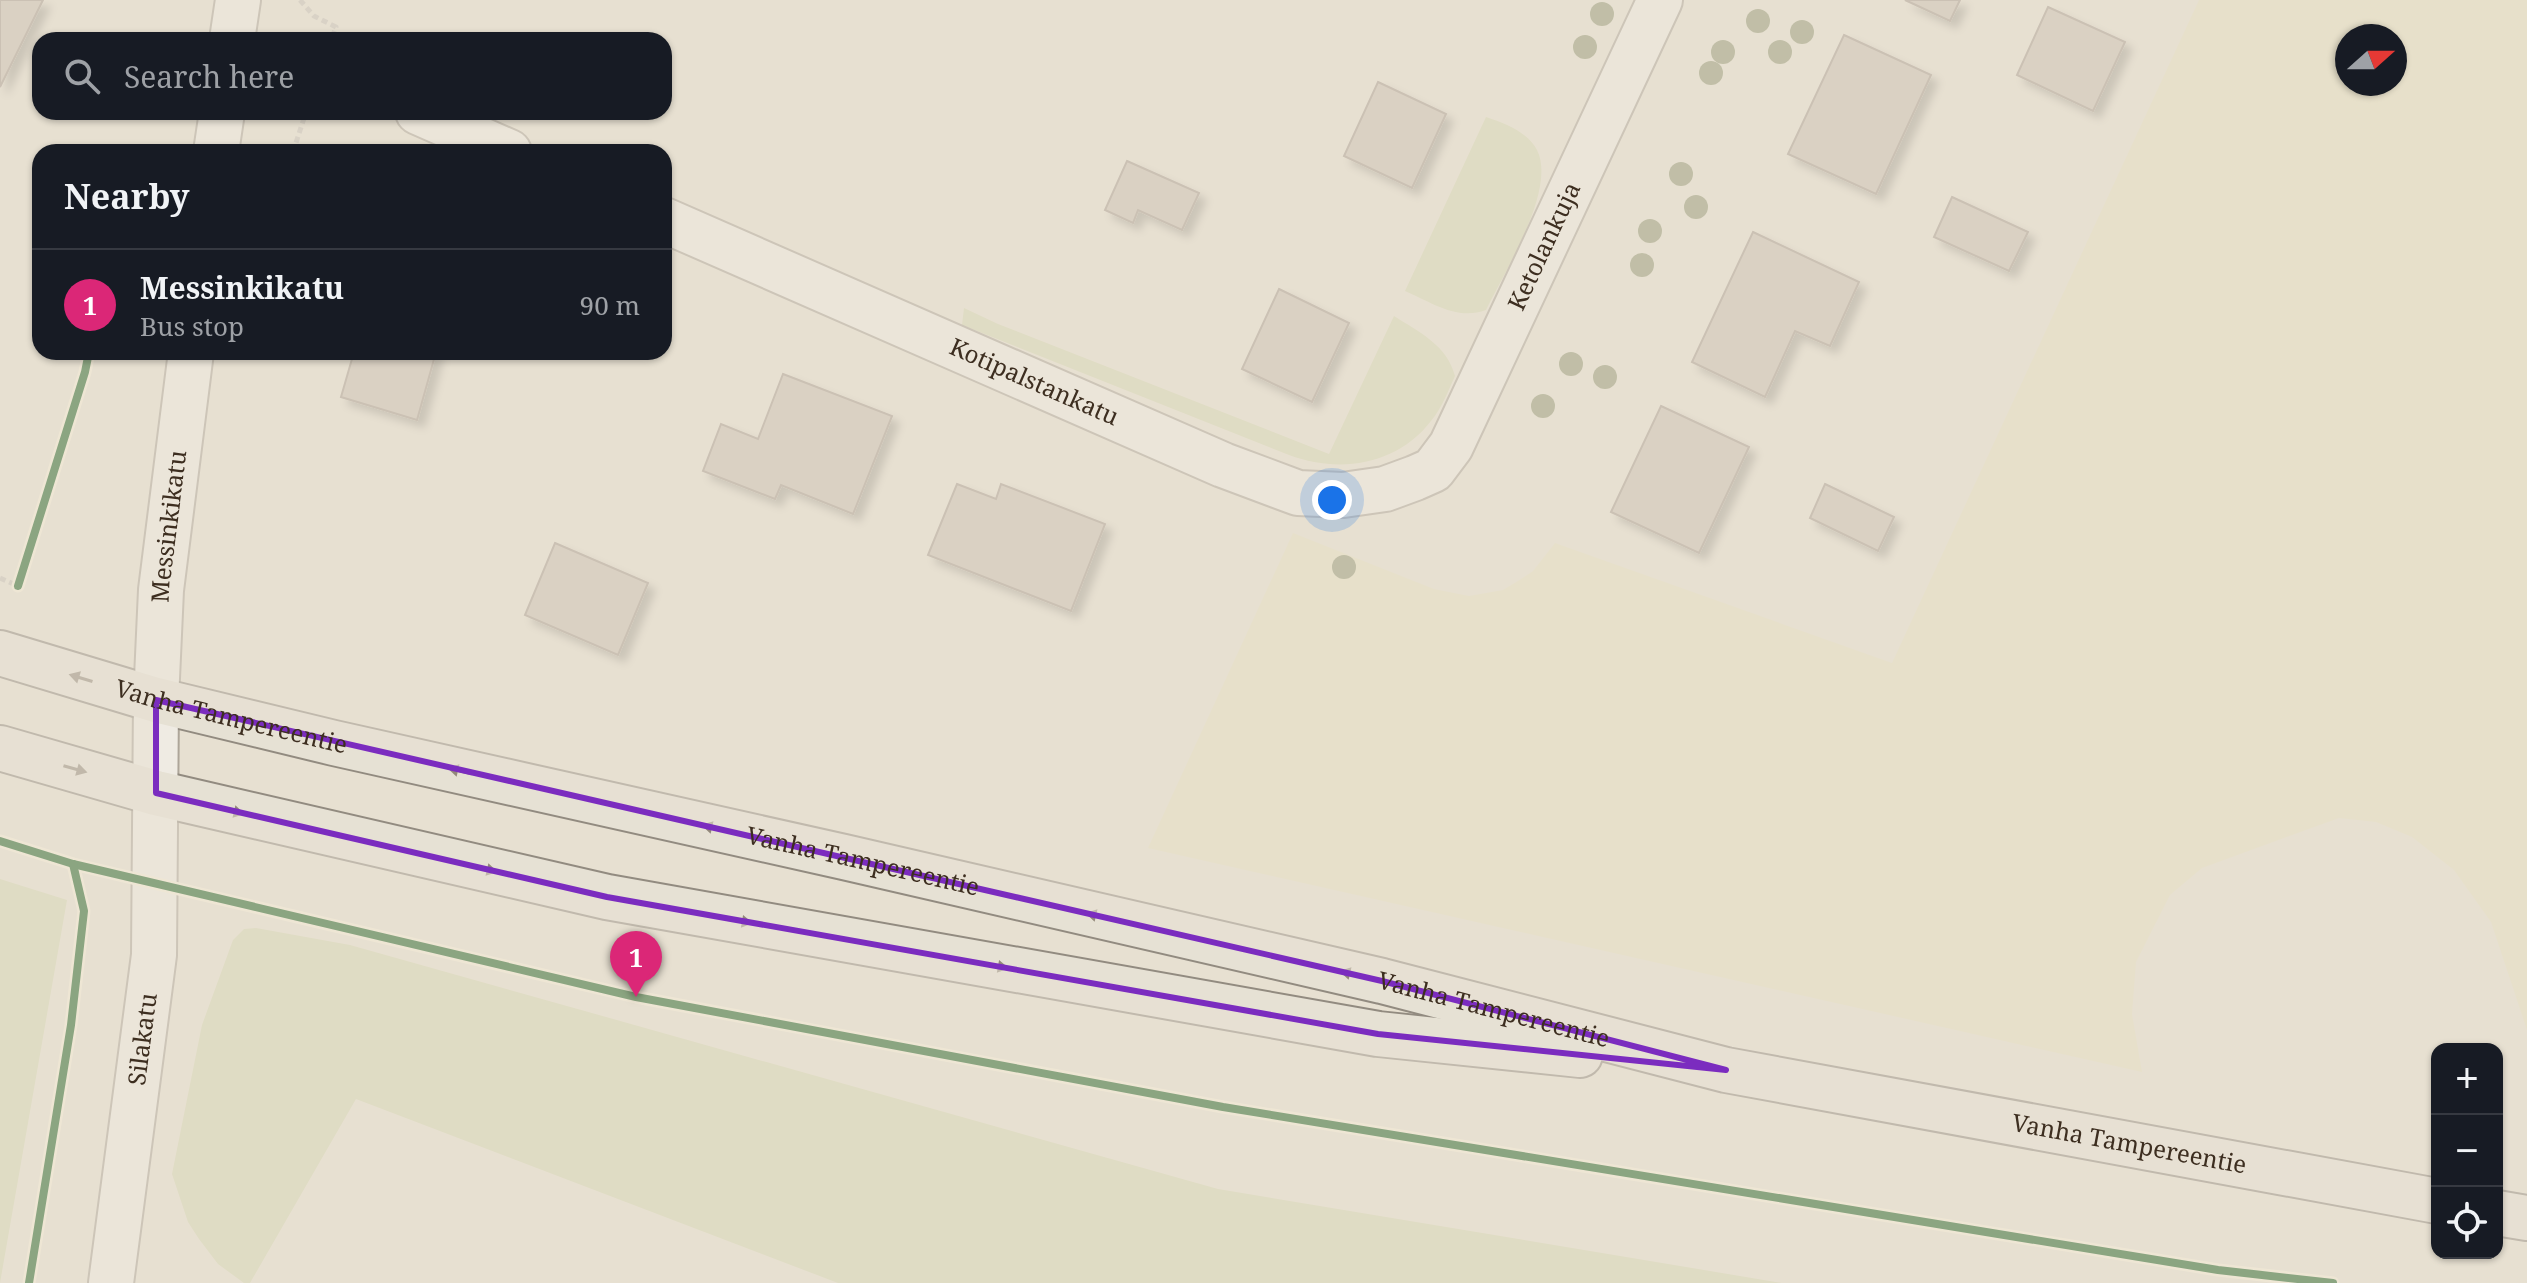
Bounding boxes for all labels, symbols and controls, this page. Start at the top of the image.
north arrow [2335,24,2407,96]
search box [32,32,672,120]
icon: search [60,54,104,98]
text: Search here [124,56,294,97]
text: Nearby [64,173,190,219]
street label: Ketolankuja [1499,176,1587,315]
text: Messinkikatu [140,267,344,308]
text: 1 [83,287,97,323]
text: 90 m [580,287,640,323]
text: Bus stop [140,308,244,344]
street label: Kotipalstankatu [945,329,1124,432]
street label: Messinkikatu [142,448,193,603]
your location [1312,480,1352,520]
one-way arrow [69,671,93,684]
street label: Vanha Tampereentie [112,671,351,760]
one-way arrow [63,763,87,776]
one-way arrow [447,764,472,777]
one-way arrow [220,805,245,818]
street label: Vanha Tampereentie [743,818,983,903]
one-way arrow [701,821,726,834]
one-way arrow [473,864,498,876]
one-way arrow [1086,909,1111,921]
one-way arrow [728,915,753,927]
pin: 1 [610,931,662,997]
one-way arrow [984,960,1009,972]
street label: Vanha Tampereentie [1375,963,1613,1054]
one-way arrow [1339,967,1364,980]
street label: Silakatu [119,991,164,1087]
map controls [2431,1043,2503,1259]
button: + [2431,1043,2503,1115]
street label: Vanha Tampereentie [2009,1105,2249,1181]
button: − [2431,1115,2503,1187]
button: locate [2431,1187,2503,1259]

